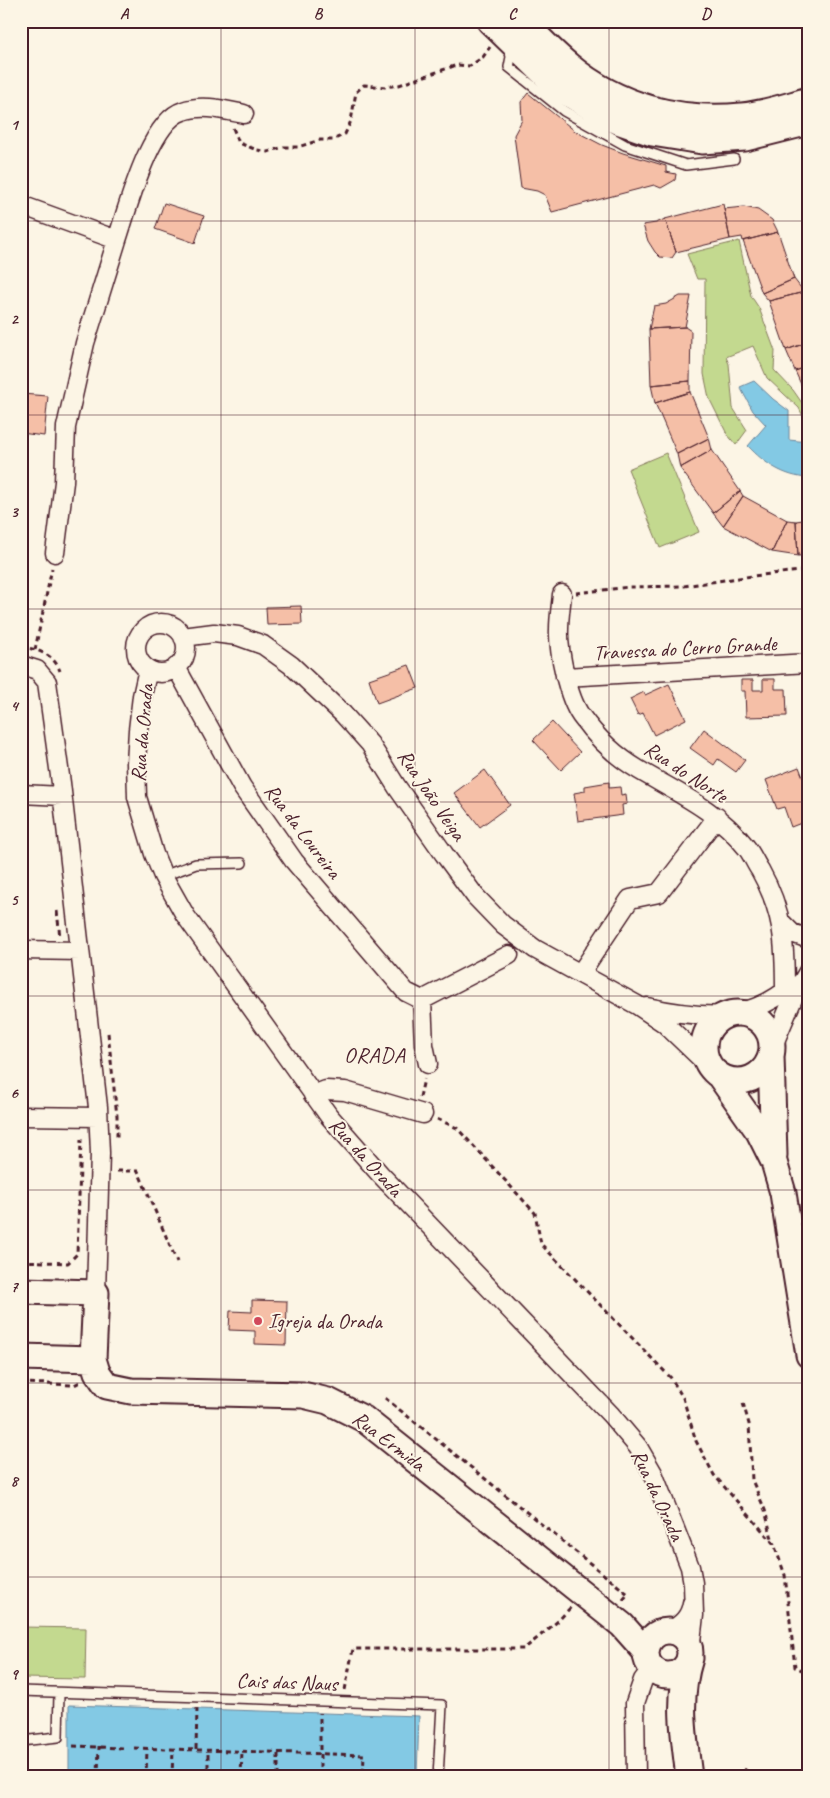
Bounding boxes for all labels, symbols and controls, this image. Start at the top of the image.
text: A [120,4,130,24]
text: B [314,4,324,24]
text: C [508,4,518,24]
text: D [701,4,712,24]
text: 1 [10,115,19,135]
text: 2 [10,309,19,329]
text: 3 [10,502,19,522]
street label: Travessa do Cerro Grande [593,630,778,666]
street label: Rua da Orada [125,682,159,783]
text: 4 [10,696,19,716]
street label: Rua do Norte [640,735,733,809]
street label: Rua João Veiga [392,744,473,847]
street label: Rua da Loureira [259,778,348,885]
text: 5 [11,890,20,910]
district label: ORADA [344,1041,406,1069]
text: 6 [10,1083,19,1103]
street label: Rua da Orada [324,1112,409,1203]
text: 7 [10,1277,19,1297]
place label: Igreja da Orada [268,1308,383,1334]
marker: Igreja da Orada [252,1315,264,1327]
street label: Rua Ermida [347,1405,432,1478]
street label: Rua da Orada [626,1445,691,1546]
text: 8 [10,1471,19,1491]
text: 9 [10,1664,19,1684]
street label: Cais das Naus [236,1667,340,1697]

